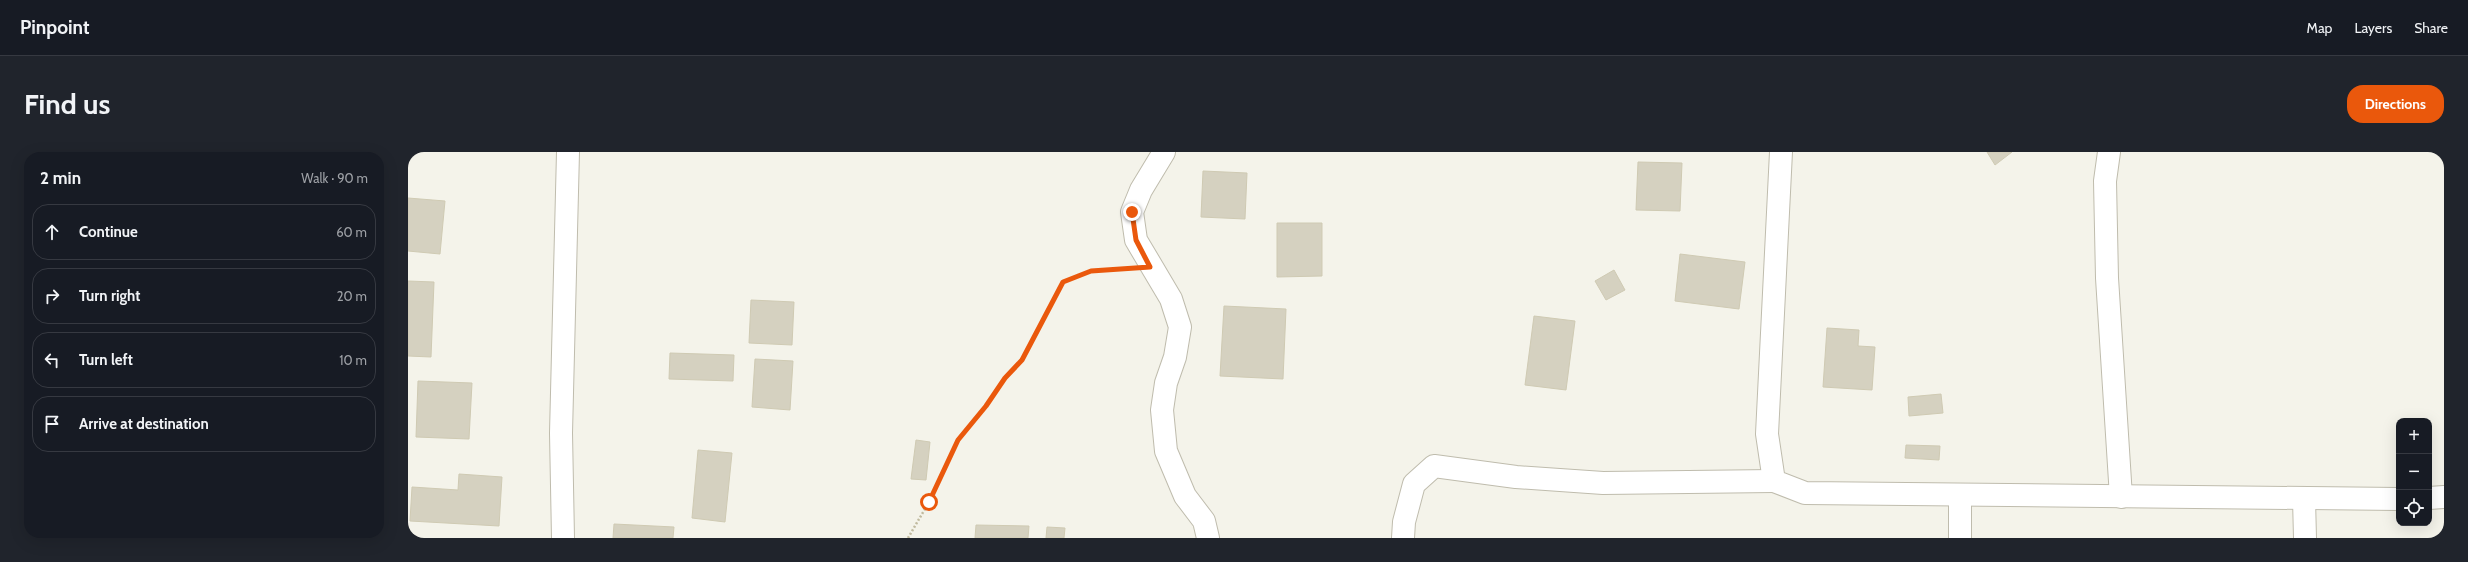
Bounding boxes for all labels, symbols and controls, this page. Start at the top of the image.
text: Pinpoint [20,16,89,39]
text: Map [2307,19,2332,37]
text: Layers [2354,19,2392,37]
text: Share [2414,19,2448,37]
button: Directions [2347,85,2444,123]
text: Find us [24,87,110,121]
text: 2 min [40,168,81,188]
text: Walk · 90 m [301,170,368,186]
route end [1123,203,1141,221]
icon: ahead [41,221,63,243]
text: Continue [79,223,138,241]
text: 60 m [336,224,367,240]
icon: right [41,285,63,307]
text: Turn right [79,287,140,305]
text: 20 m [337,288,367,304]
icon: left [41,349,63,371]
text: Turn left [79,351,133,369]
text: 10 m [339,352,367,368]
icon: arrive [41,413,63,435]
text: Arrive at destination [79,415,209,433]
map controls [2396,418,2432,526]
button: + [2396,418,2432,454]
button: − [2396,454,2432,490]
button: locate [2396,490,2432,526]
route start [920,493,938,511]

